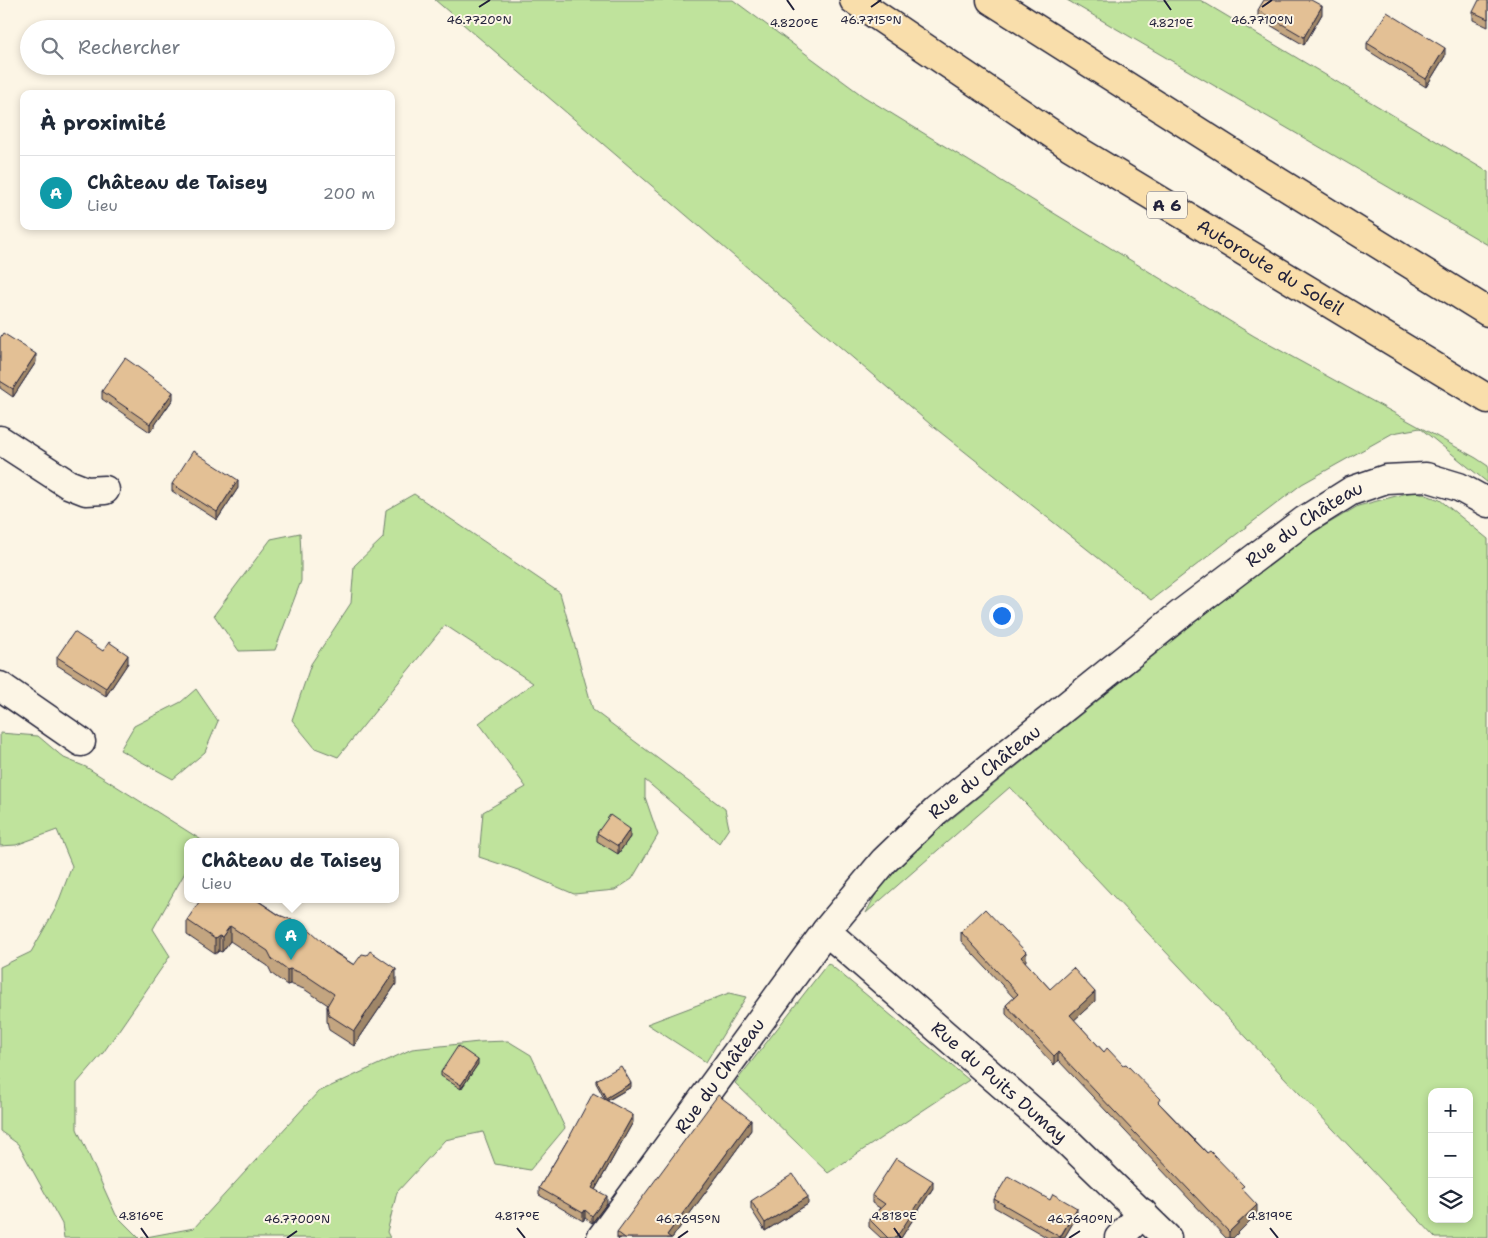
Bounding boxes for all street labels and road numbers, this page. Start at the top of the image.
road number: A 6 [1147,192,1187,218]
street label: Autoroute du Soleil [1192,214,1349,321]
street label: Rue du Château [1241,476,1366,573]
street label: Rue du Château [923,719,1046,824]
street label: Rue du Château [669,1013,770,1139]
street label: Rue du Puits Dumay [926,1016,1073,1148]

